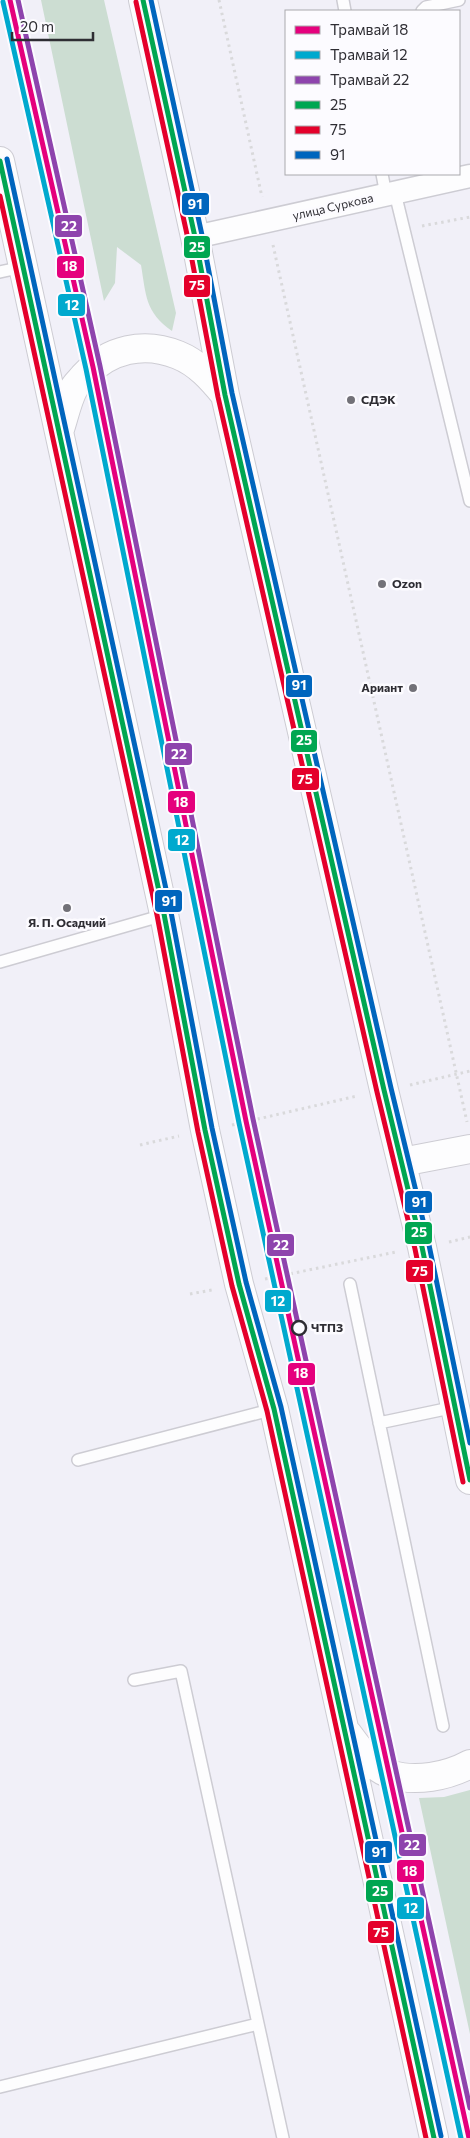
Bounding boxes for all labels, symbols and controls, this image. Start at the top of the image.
scale bar [12,10,94,42]
legend [285,10,460,175]
text: 20 m [20,17,54,35]
text: Трамвай 18 [330,20,408,38]
text: Трамвай 12 [330,45,408,63]
text: Трамвай 22 [330,70,409,88]
text: 25 [330,95,347,113]
text: 75 [330,120,347,138]
text: 91 [330,145,346,163]
street label: улица Суркова [291,190,374,222]
line badge: 91 [181,192,210,216]
text: 91 [188,195,202,212]
line badge: 22 [54,214,83,238]
text: 22 [61,217,77,234]
line badge: 25 [183,235,211,259]
text: 25 [189,238,205,255]
line badge: 18 [56,255,85,279]
text: 18 [63,257,78,274]
line badge: 75 [183,274,211,298]
text: 75 [189,276,205,293]
line badge: 12 [57,293,86,317]
text: 12 [65,296,79,313]
place label: СДЭК [361,392,396,406]
marker: СДЭК [345,394,357,406]
place label: Ozon [392,576,422,590]
marker: Ozon [376,578,388,590]
line badge: 91 [285,674,313,698]
text: 91 [292,676,306,693]
place label: Ариант [361,680,403,694]
marker: Ариант [407,682,419,694]
line badge: 25 [290,729,318,753]
text: 25 [296,731,312,748]
line badge: 22 [164,742,193,766]
text: 22 [171,745,187,762]
line badge: 75 [291,767,320,791]
text: 75 [297,770,313,787]
line badge: 18 [167,790,196,814]
text: 18 [174,793,189,810]
line badge: 12 [167,828,196,852]
text: 12 [175,831,189,848]
line badge: 91 [154,889,183,913]
text: 91 [162,892,176,909]
marker: Я. П. Осадчий [61,902,73,914]
place label: Я. П. Осадчий [28,915,106,929]
line badge: 91 [404,1190,433,1214]
text: 91 [412,1193,426,1210]
line badge: 25 [404,1221,433,1245]
text: 25 [411,1223,427,1240]
line badge: 22 [266,1233,295,1257]
text: 22 [273,1236,289,1253]
line badge: 75 [405,1259,434,1283]
text: 75 [412,1262,428,1279]
line badge: 12 [264,1289,292,1313]
text: 12 [271,1292,285,1309]
marker: ЧТПЗ [291,1320,307,1336]
place label: ЧТПЗ [311,1320,343,1334]
line badge: 18 [287,1362,316,1386]
text: 18 [294,1364,309,1381]
line badge: 22 [398,1833,427,1857]
text: 22 [404,1836,420,1853]
line badge: 91 [364,1840,393,1864]
text: 91 [372,1843,386,1860]
line badge: 18 [396,1859,425,1883]
text: 18 [403,1862,418,1879]
line badge: 25 [365,1879,394,1903]
text: 25 [372,1882,388,1899]
line badge: 12 [396,1896,425,1920]
text: 12 [404,1899,418,1916]
line badge: 75 [367,1920,395,1944]
text: 75 [373,1923,389,1940]

